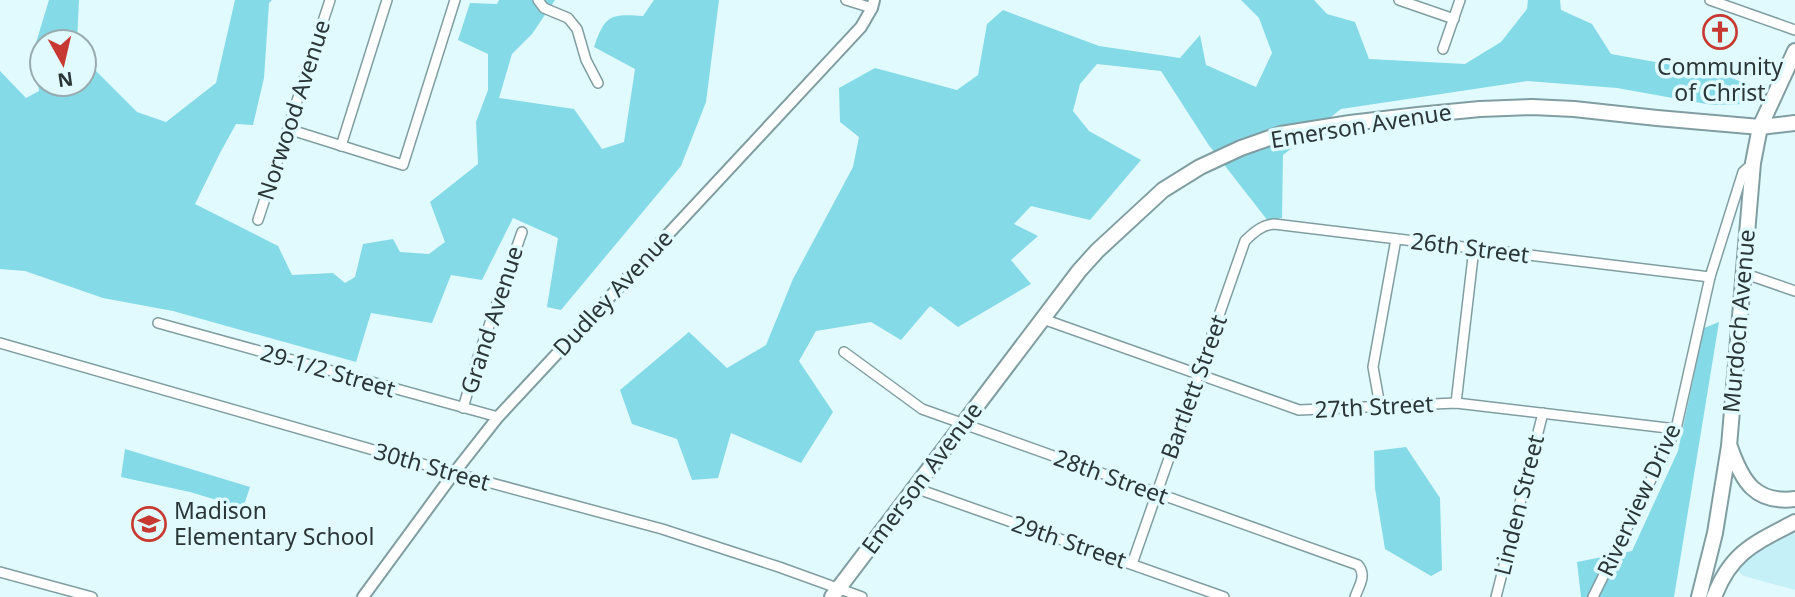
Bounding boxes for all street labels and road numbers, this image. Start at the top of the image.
street label: Norwood Avenue [249,15,337,204]
street label: Emerson Avenue [1268,95,1454,155]
street label: Dudley Avenue [545,222,679,362]
street label: 26th Street [1409,224,1531,270]
street label: Murdoch Avenue [1714,228,1762,414]
street label: Grand Avenue [452,242,530,398]
street label: Bartlett Street [1152,310,1234,463]
street label: 29-1/2 Street [257,336,399,405]
street label: 27th Street [1314,387,1434,425]
street label: Emerson Avenue [853,395,989,560]
street label: Riverview Drive [1589,418,1688,581]
street label: Linden Street [1485,431,1551,578]
street label: 30th Street [371,434,494,498]
street label: 28th Street [1050,441,1173,511]
street label: 29th Street [1008,507,1131,576]

